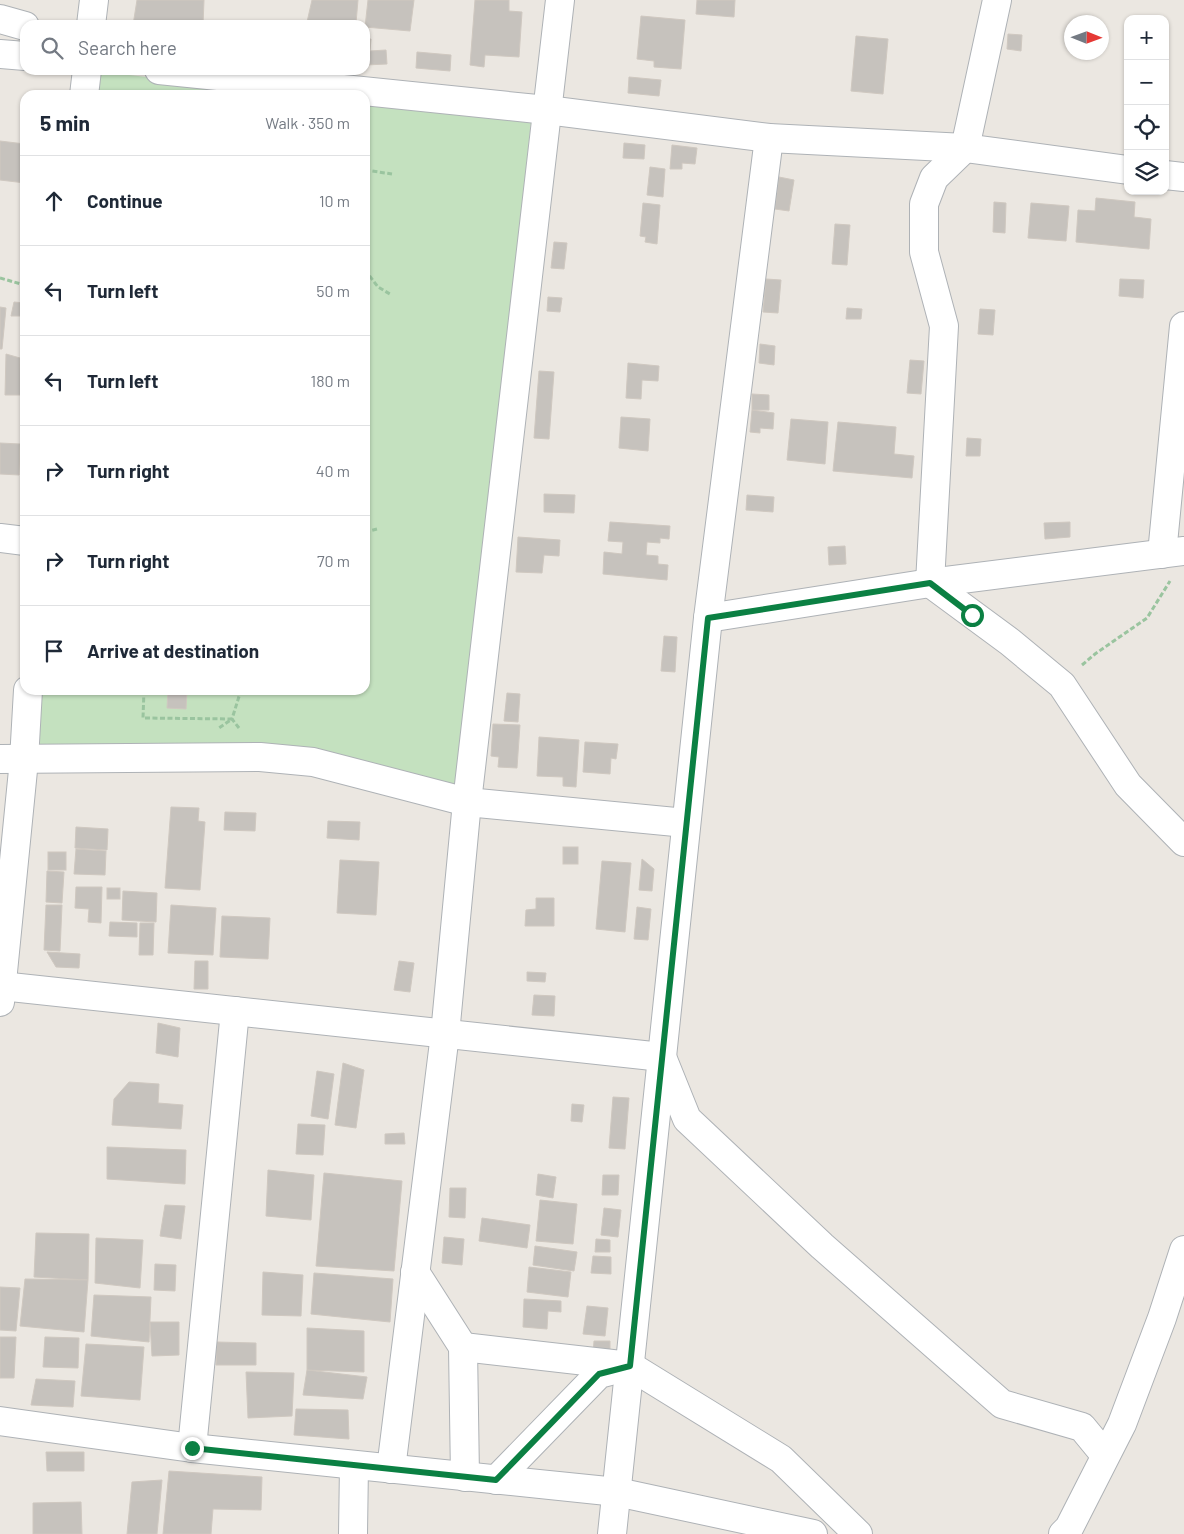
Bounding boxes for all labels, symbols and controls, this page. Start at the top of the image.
north arrow [1064,15,1109,60]
map controls [1124,15,1169,195]
button: + [1124,15,1169,60]
search box [20,20,370,75]
icon: search [38,34,66,62]
text: Search here [78,36,177,59]
button: − [1124,60,1169,105]
button: locate [1124,105,1169,150]
text: 5 min [40,110,90,135]
text: Walk · 350 m [265,113,350,132]
button: layers [1124,150,1169,195]
icon: ahead [40,187,68,215]
text: Continue [87,189,163,212]
text: 10 m [319,191,350,210]
icon: left [40,277,68,305]
text: Turn left [87,279,158,302]
text: 50 m [316,281,350,300]
icon: left [40,367,68,395]
text: Turn left [87,369,158,392]
text: 180 m [311,371,350,390]
icon: right [40,457,68,485]
text: Turn right [87,459,169,482]
text: 40 m [316,461,350,480]
icon: right [40,547,68,575]
text: Turn right [87,549,169,572]
text: 70 m [317,551,350,570]
route start [961,604,984,627]
icon: arrive [40,637,68,665]
text: Arrive at destination [87,639,259,662]
route end [181,1437,204,1460]

